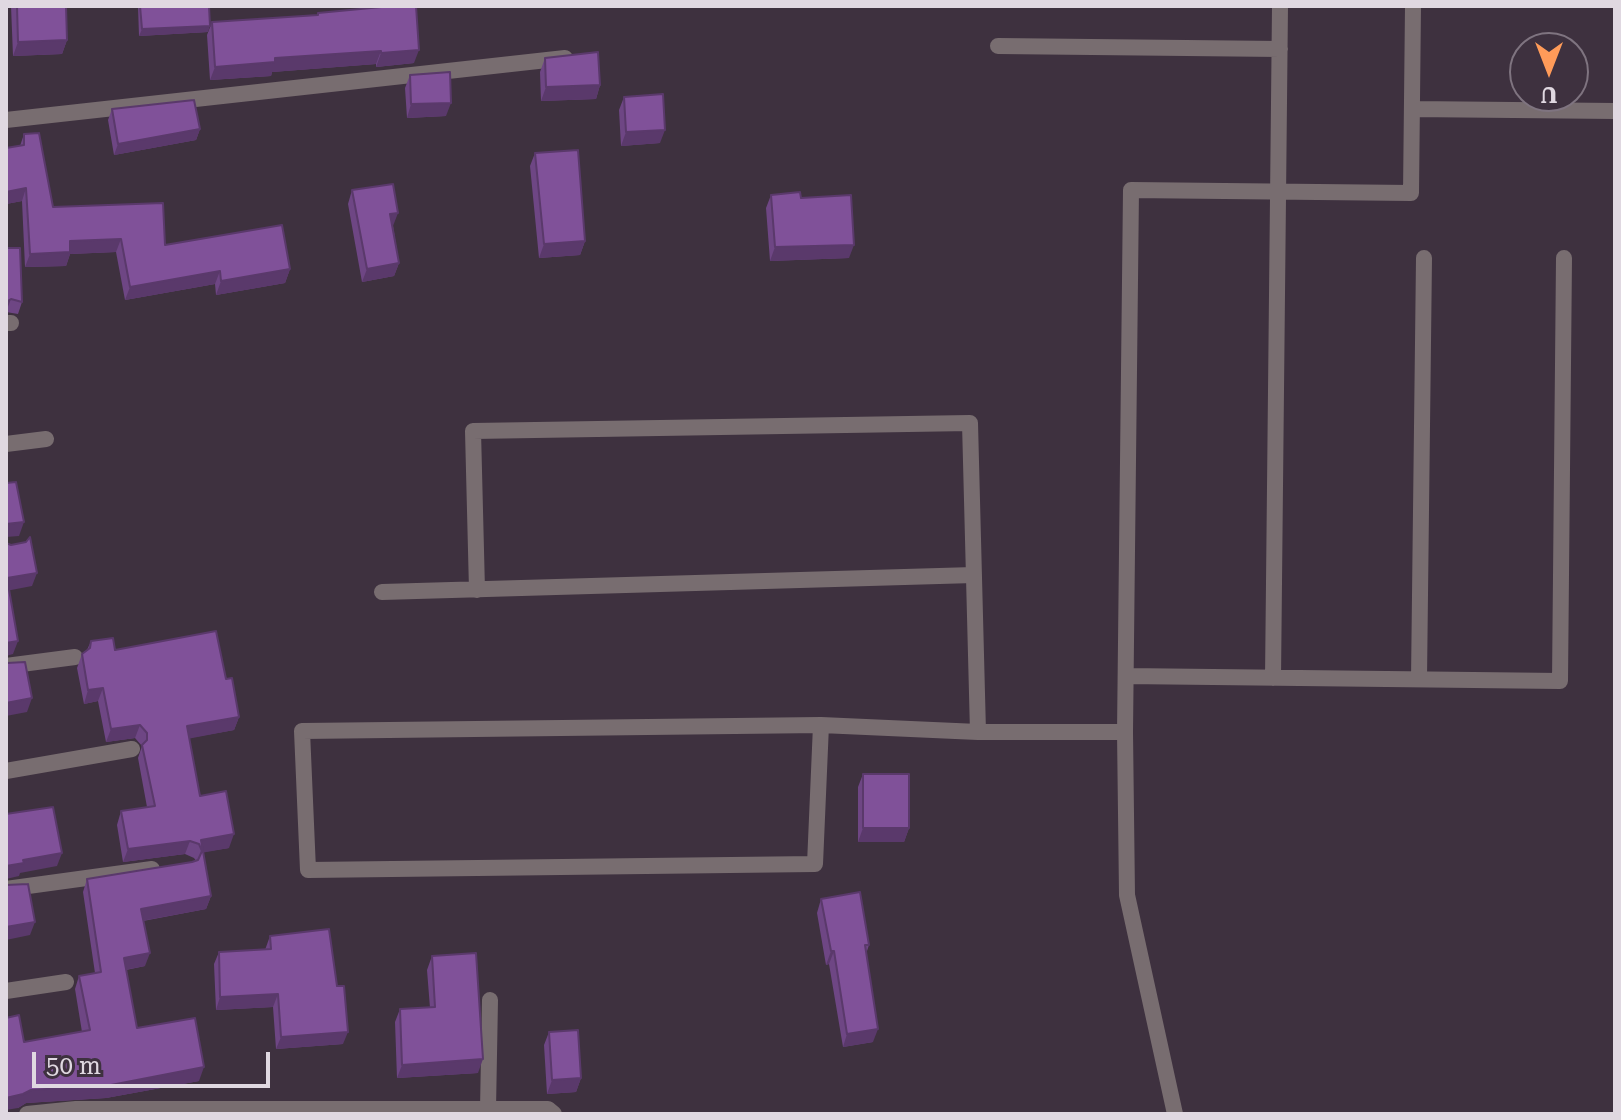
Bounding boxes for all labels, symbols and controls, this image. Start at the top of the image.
north arrow [1509,32,1589,112]
text: U [1541,82,1557,107]
scale bar [36,1036,274,1086]
text: 50 m [46,1052,101,1080]

